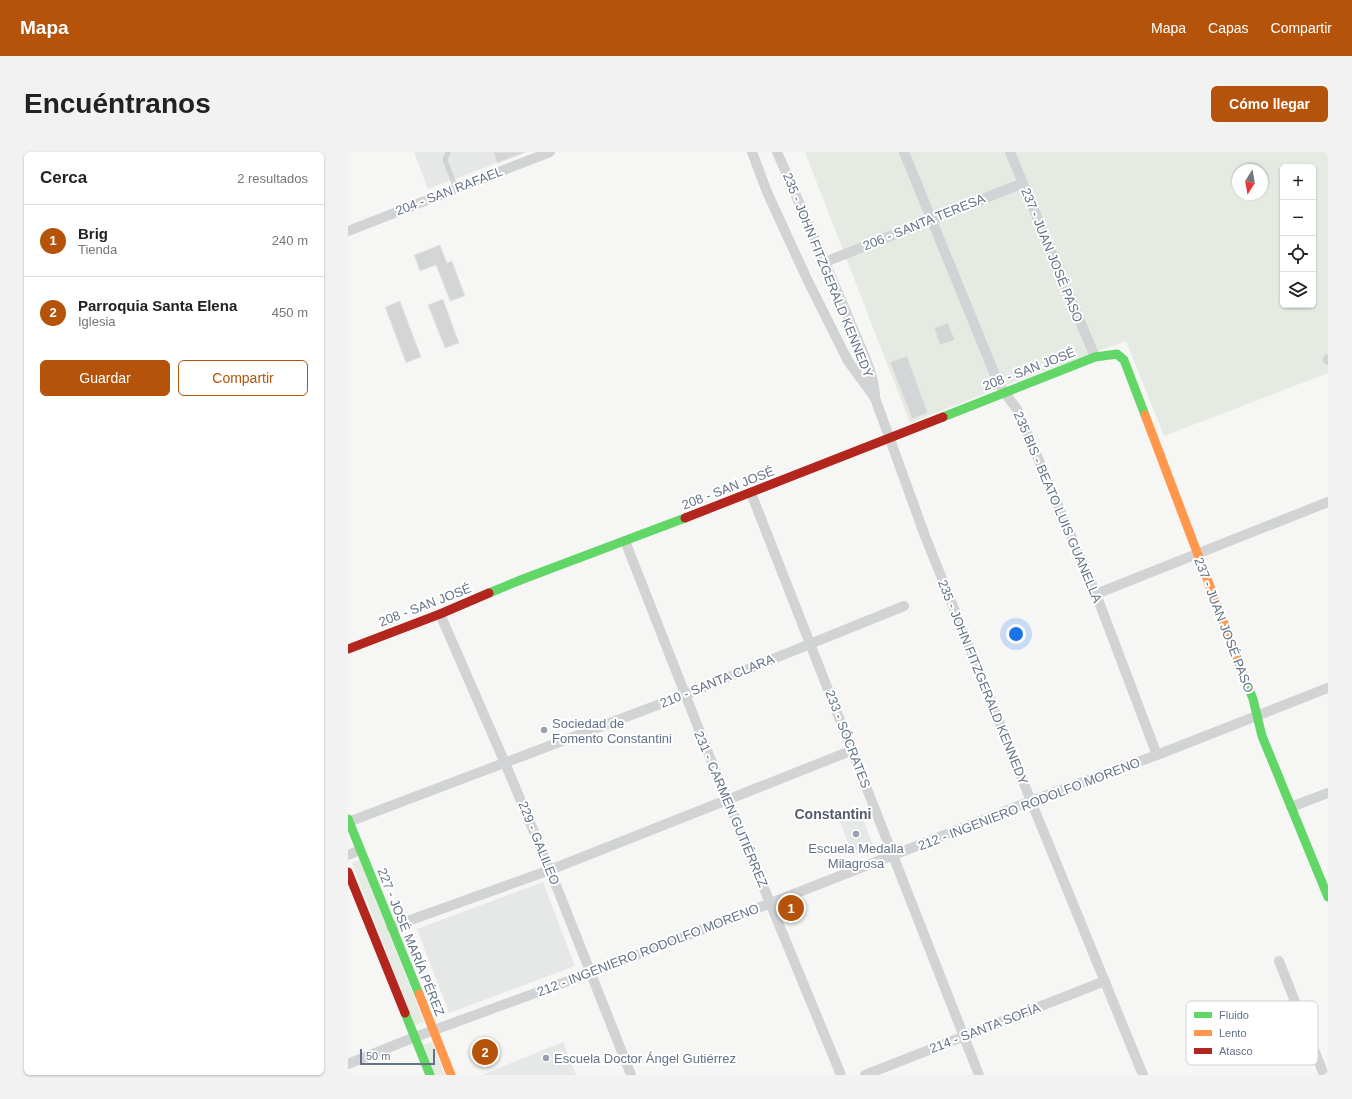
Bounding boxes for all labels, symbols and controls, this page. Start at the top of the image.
text: Mapa [20,17,69,38]
text: Mapa [1151,20,1186,36]
text: Capas [1208,20,1249,36]
text: Compartir [1271,20,1332,36]
button: Cómo llegar [1211,86,1328,122]
text: Encuéntranos [24,88,211,119]
street label: 204 - SAN RAFAEL [393,164,505,218]
north arrow [1232,164,1268,200]
map controls [1280,164,1316,308]
button: + [1280,164,1316,200]
text: Cerca [40,168,87,187]
street label: 235 - JOHN FITZGERALD KENNEDY [780,170,876,380]
text: 2 resultados [237,171,308,186]
street label: 237 - JUAN JOSÉ PASO [1018,186,1086,324]
street label: 206 - SANTA TERESA [861,191,988,253]
button: − [1280,200,1316,236]
text: Brig [78,225,108,242]
text: 1 [49,233,57,248]
text: 240 m [272,233,308,248]
button: locate [1280,236,1316,272]
text: Tienda [78,242,117,257]
button: layers [1280,272,1316,308]
text: Parroquia Santa Elena [78,297,237,314]
text: 2 [49,305,57,320]
text: 450 m [272,305,308,320]
text: Iglesia [78,314,116,329]
street label: 208 - SAN JOSÉ [981,344,1078,393]
button: Guardar [40,360,170,396]
button: Compartir [178,360,308,396]
street label: 235 BIS - BEATO LUIS GUANELLA [1011,409,1105,605]
street label: 208 - SAN JOSÉ [680,463,777,512]
street label: 237 - JUAN JOSÉ PASO [1191,555,1257,695]
street label: 235 - JOHN FITZGERALD KENNEDY [935,577,1031,787]
street label: 208 - SAN JOSÉ [377,580,474,629]
your location [1006,624,1026,644]
street label: 210 - SANTA CLARA [658,651,777,711]
street label: 233 - SÓCRATES [822,688,874,790]
place label: Sociedad de Fomento Constantini [552,716,672,746]
marker: Sociedad de Fomento Constantini [539,725,549,735]
street label: 231 - CARMEN GUTIÉRREZ [691,729,771,889]
street label: 212 - INGENIERO RODOLFO MORENO [916,755,1142,853]
street label: 229 - GALILEO [515,799,563,887]
district label: Constantini [795,806,872,822]
marker: Escuela Medalla Milagrosa [851,829,861,839]
place label: Escuela Medalla Milagrosa [808,841,904,871]
street label: 227 - JOSÉ MARÍA PÉREZ [374,866,448,1018]
pin: 1 [778,893,804,923]
street label: 212 - INGENIERO RODOLFO MORENO [535,901,761,999]
street label: 214 - SANTA SOFÍA [927,1000,1043,1056]
legend [1186,1001,1318,1065]
text: Fluido [1219,1009,1249,1021]
text: Lento [1219,1027,1247,1039]
pin: 2 [472,1037,498,1067]
text: Atasco [1219,1045,1253,1057]
scale bar [360,1047,435,1066]
text: 50 m [366,1050,390,1062]
place label: Escuela Doctor Ángel Gutiérrez [554,1051,736,1066]
marker: Escuela Doctor Ángel Gutiérrez [541,1053,551,1063]

